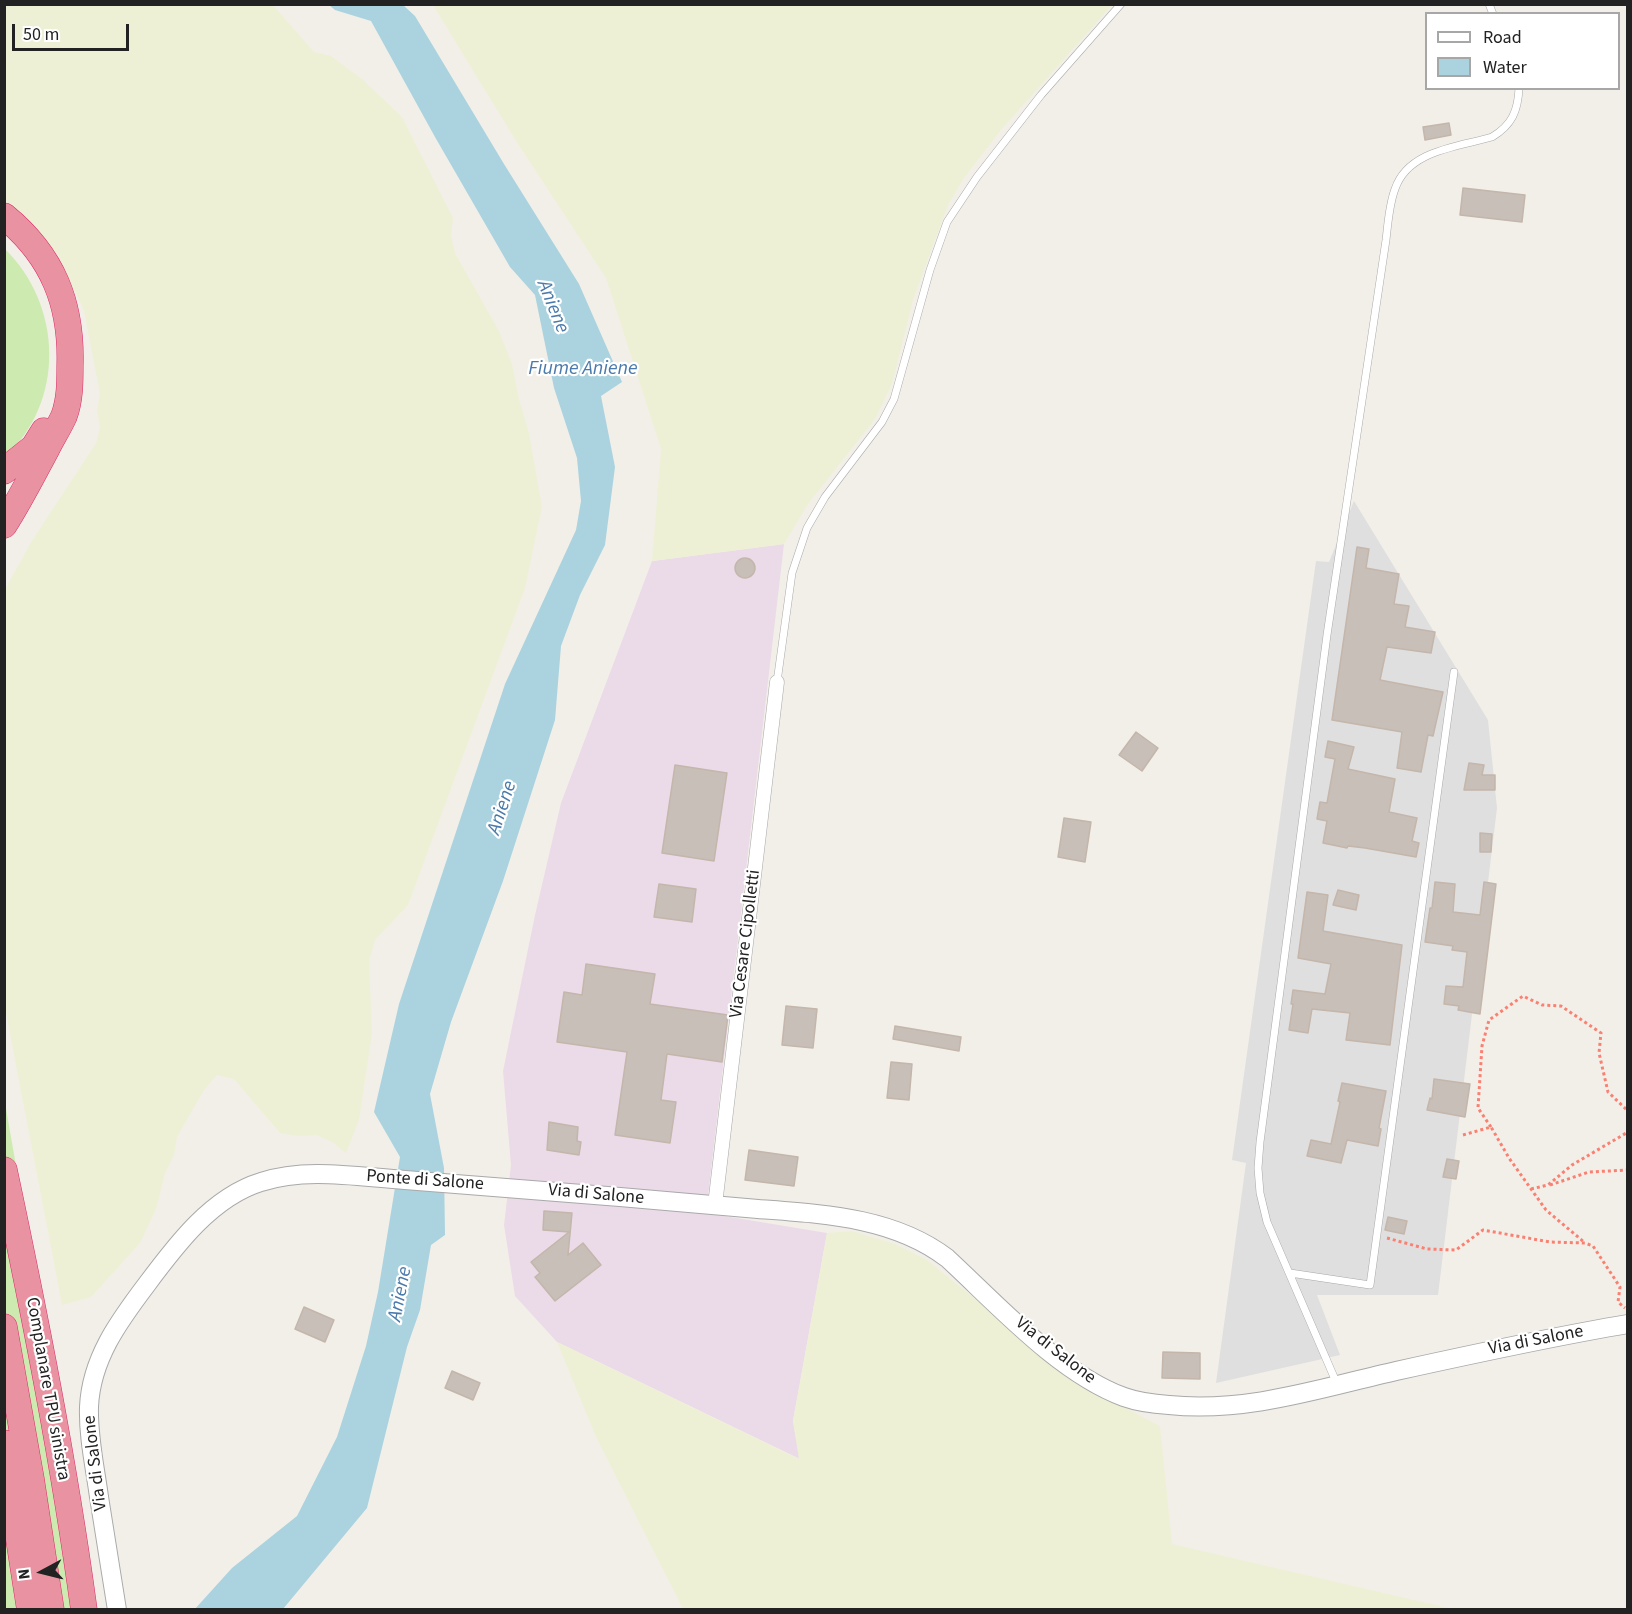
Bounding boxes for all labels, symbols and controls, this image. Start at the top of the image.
scale bar [15,12,132,50]
legend [1425,12,1620,90]
text: 50 m [23,22,59,47]
text: Road [1483,25,1522,50]
text: Water [1483,55,1527,80]
water label: Aniene [531,277,573,337]
water label: Fiume Aniene [528,358,638,382]
water label: Aniene [483,778,523,838]
street label: Via Cesare Cipolletti [726,869,766,1019]
street label: Ponte di Salone [366,1166,484,1196]
street label: Via di Salone [547,1180,645,1210]
water label: Aniene [384,1265,418,1323]
street label: Complanare TPU sinistra [20,1296,74,1482]
street label: Via di Salone [1010,1313,1100,1389]
street label: Via di Salone [1487,1321,1585,1361]
street label: Via di Salone [79,1414,113,1512]
north arrow [12,1542,72,1602]
text: N [13,1568,36,1581]

